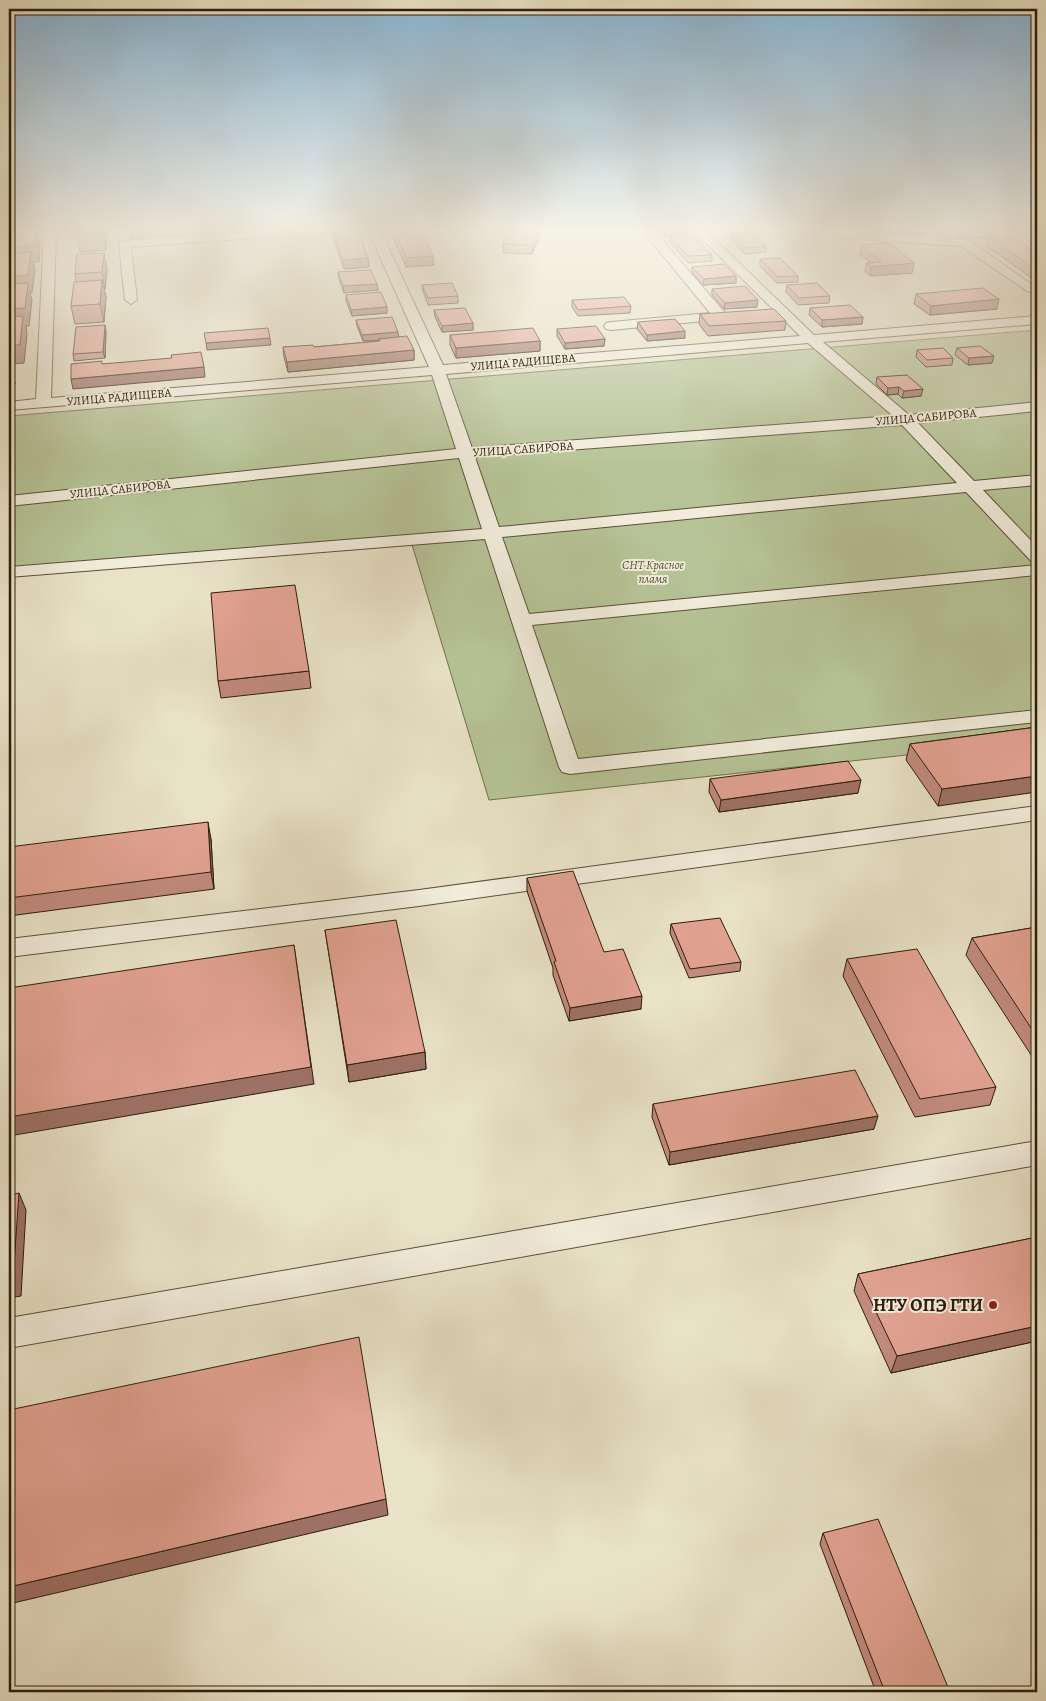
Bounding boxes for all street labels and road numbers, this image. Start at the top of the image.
street label: УЛИЦА РАДИЩЕВА [470,349,577,375]
street label: УЛИЦА РАДИЩЕВА [66,384,173,410]
street label: УЛИЦА САБИРОВА [875,405,978,429]
street label: УЛИЦА САБИРОВА [472,437,575,461]
street label: УЛИЦА САБИРОВА [69,476,172,502]

